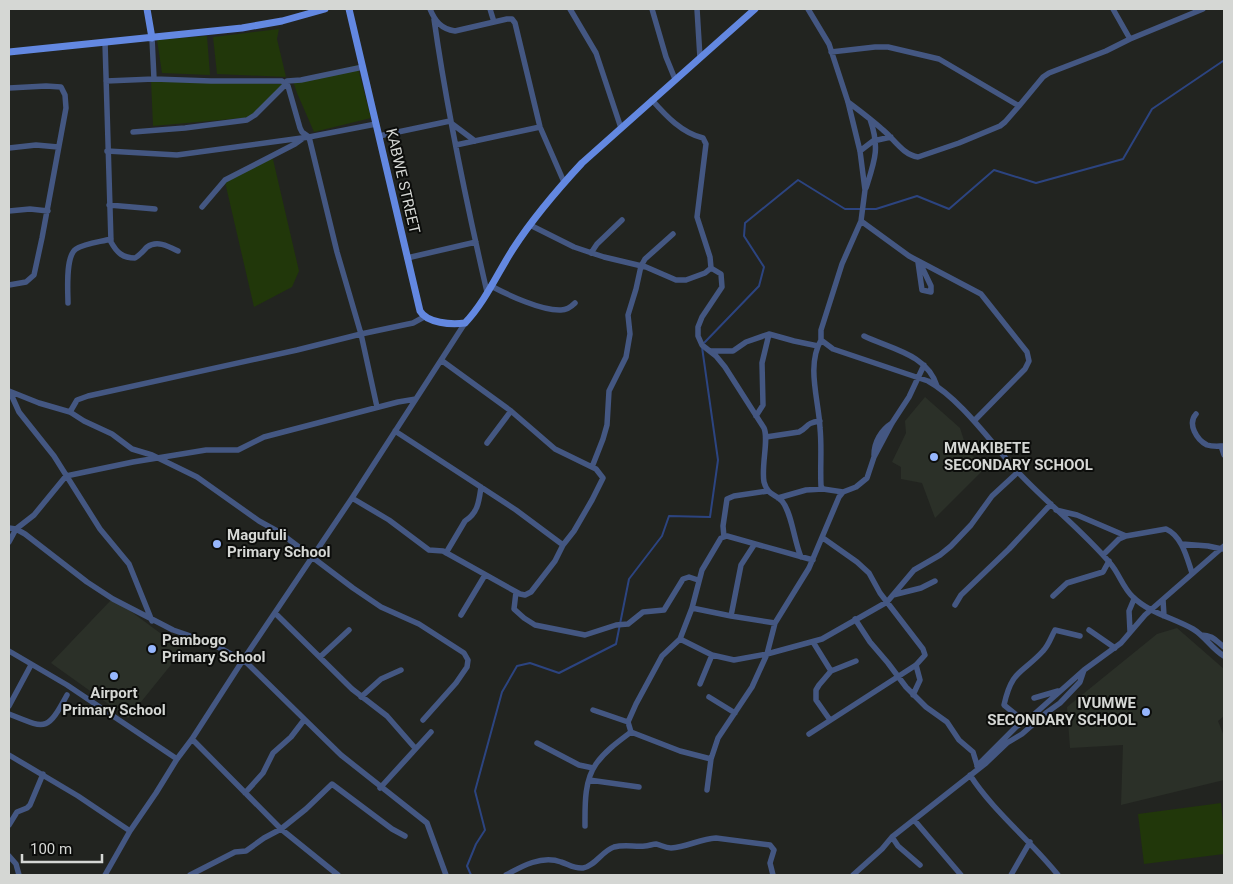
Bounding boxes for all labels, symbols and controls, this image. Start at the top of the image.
street label: KABWE STREET [382,127,424,235]
place label: MWAKIBETE SECONDARY SCHOOL [944,439,1093,474]
marker: MWAKIBETE SECONDARY SCHOOL [928,451,940,463]
place label: Magufuli Primary School [227,526,330,561]
marker: Magufuli Primary School [211,538,223,550]
place label: Pambogo Primary School [162,631,265,666]
marker: Pambogo Primary School [146,643,158,655]
marker: Airport Primary School [108,670,120,682]
place label: Airport Primary School [62,684,166,719]
place label: IVUMWE SECONDARY SCHOOL [987,694,1137,729]
marker: IVUMWE SECONDARY SCHOOL [1140,706,1152,718]
scale bar [22,832,102,864]
text: 100 m [30,840,72,858]

